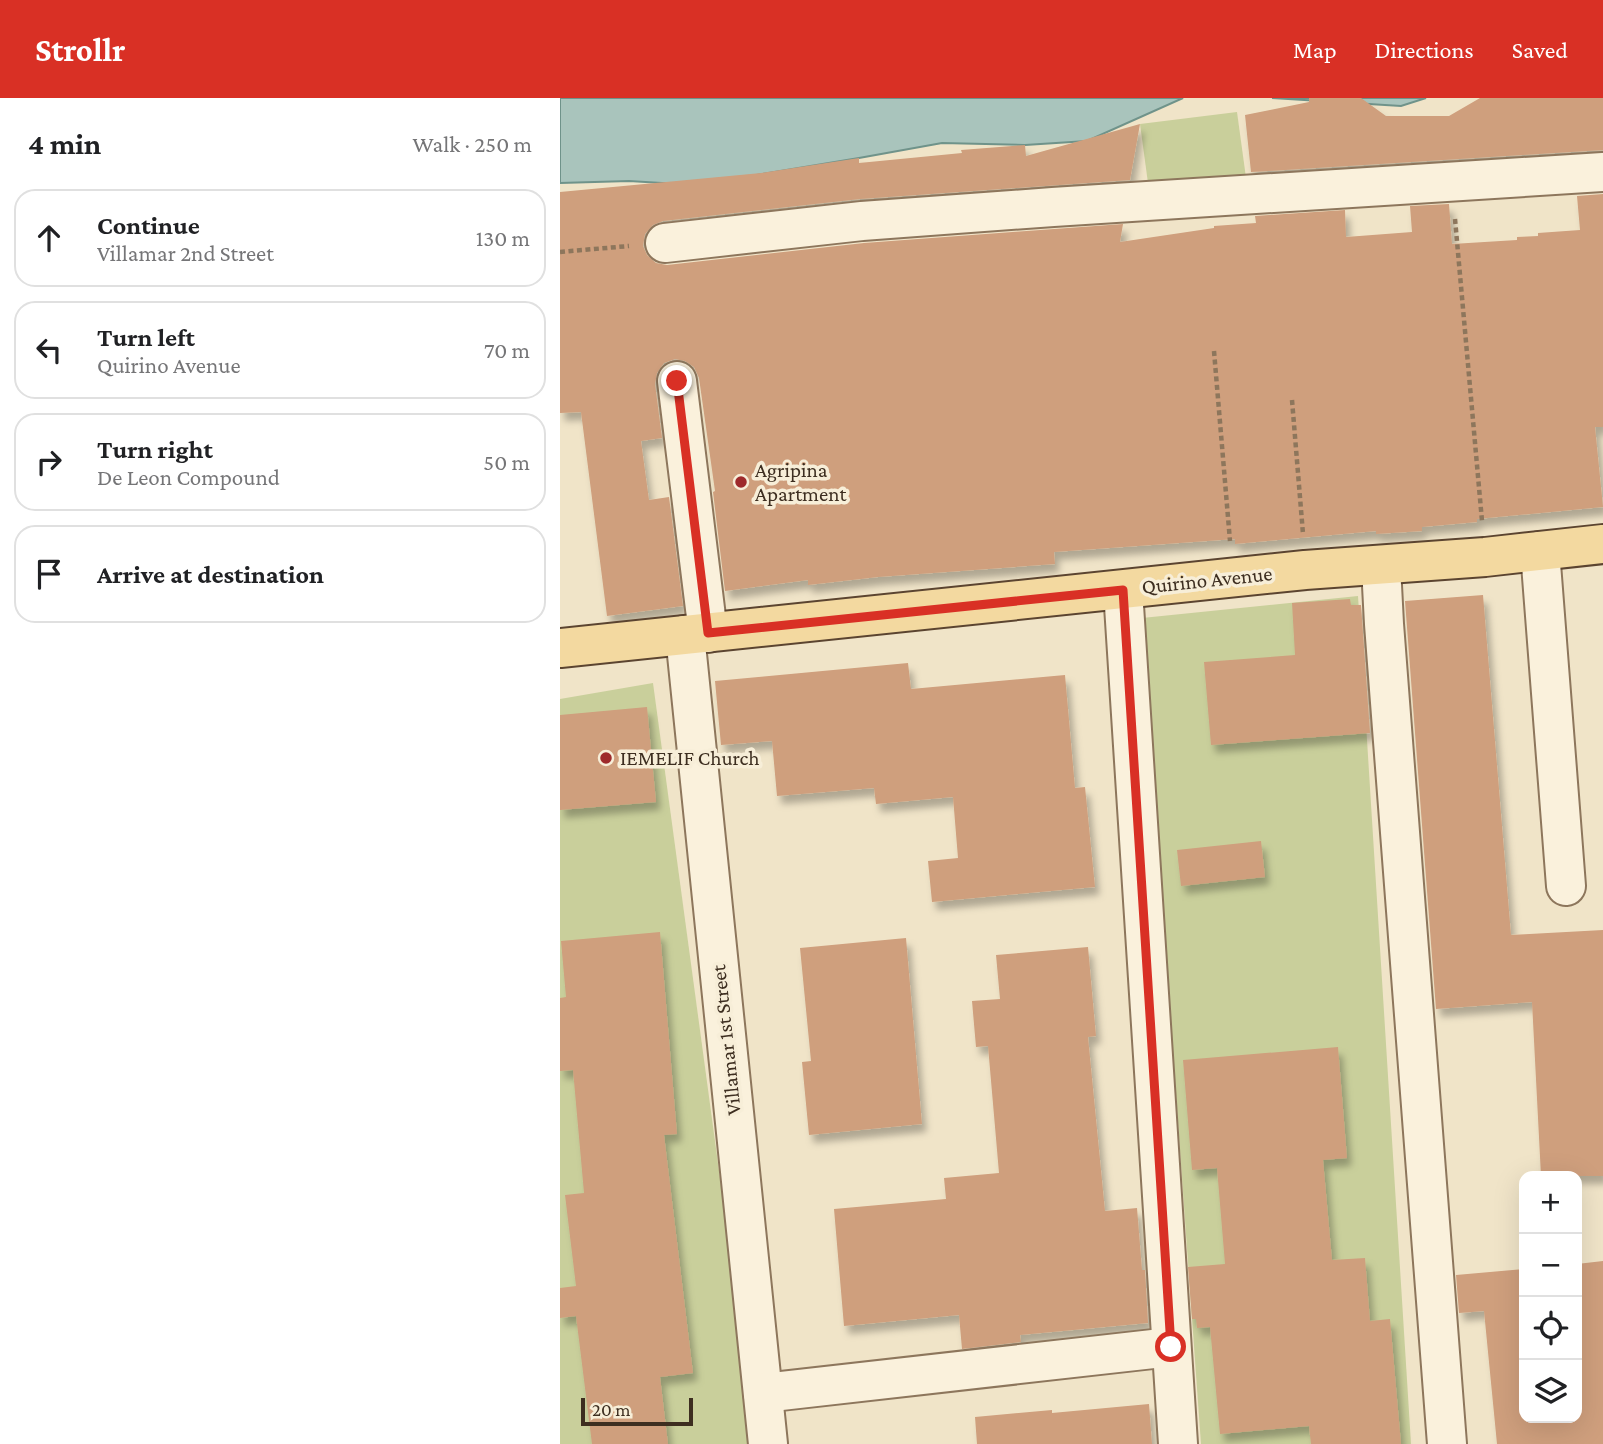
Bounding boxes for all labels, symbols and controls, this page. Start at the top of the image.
text: Strollr [35,31,125,68]
text: Map [1293,36,1337,63]
text: Directions [1375,36,1474,63]
text: Saved [1512,36,1568,63]
text: 4 min [28,127,101,160]
text: Walk · 250 m [412,131,532,157]
text: Continue [97,211,200,240]
icon: ahead [30,219,68,257]
text: 130 m [476,225,530,251]
text: Villamar 2nd Street [97,240,274,266]
text: Turn left [97,323,195,352]
icon: left [30,331,68,369]
text: 70 m [484,337,530,363]
text: Quirino Avenue [97,352,241,378]
route end [661,365,692,396]
text: Turn right [97,435,213,464]
icon: right [30,443,68,481]
text: 50 m [483,449,530,475]
place label: Agripina Apartment [755,458,847,506]
text: De Leon Compound [97,464,280,490]
marker: Agripina Apartment [733,474,749,490]
icon: arrive [30,555,68,593]
text: Arrive at destination [97,560,324,589]
street label: Quirino Avenue [1141,561,1273,599]
place label: IEMELIF Church [620,746,759,770]
marker: IEMELIF Church [598,750,614,766]
street label: Villamar 1st Street [706,963,746,1116]
map controls [1519,1171,1582,1423]
button: + [1519,1171,1582,1234]
button: − [1519,1234,1582,1297]
button: locate [1519,1297,1582,1360]
route start [1155,1331,1186,1362]
button: layers [1519,1360,1582,1423]
scale bar [581,1395,693,1427]
text: 20 m [592,1399,631,1420]

